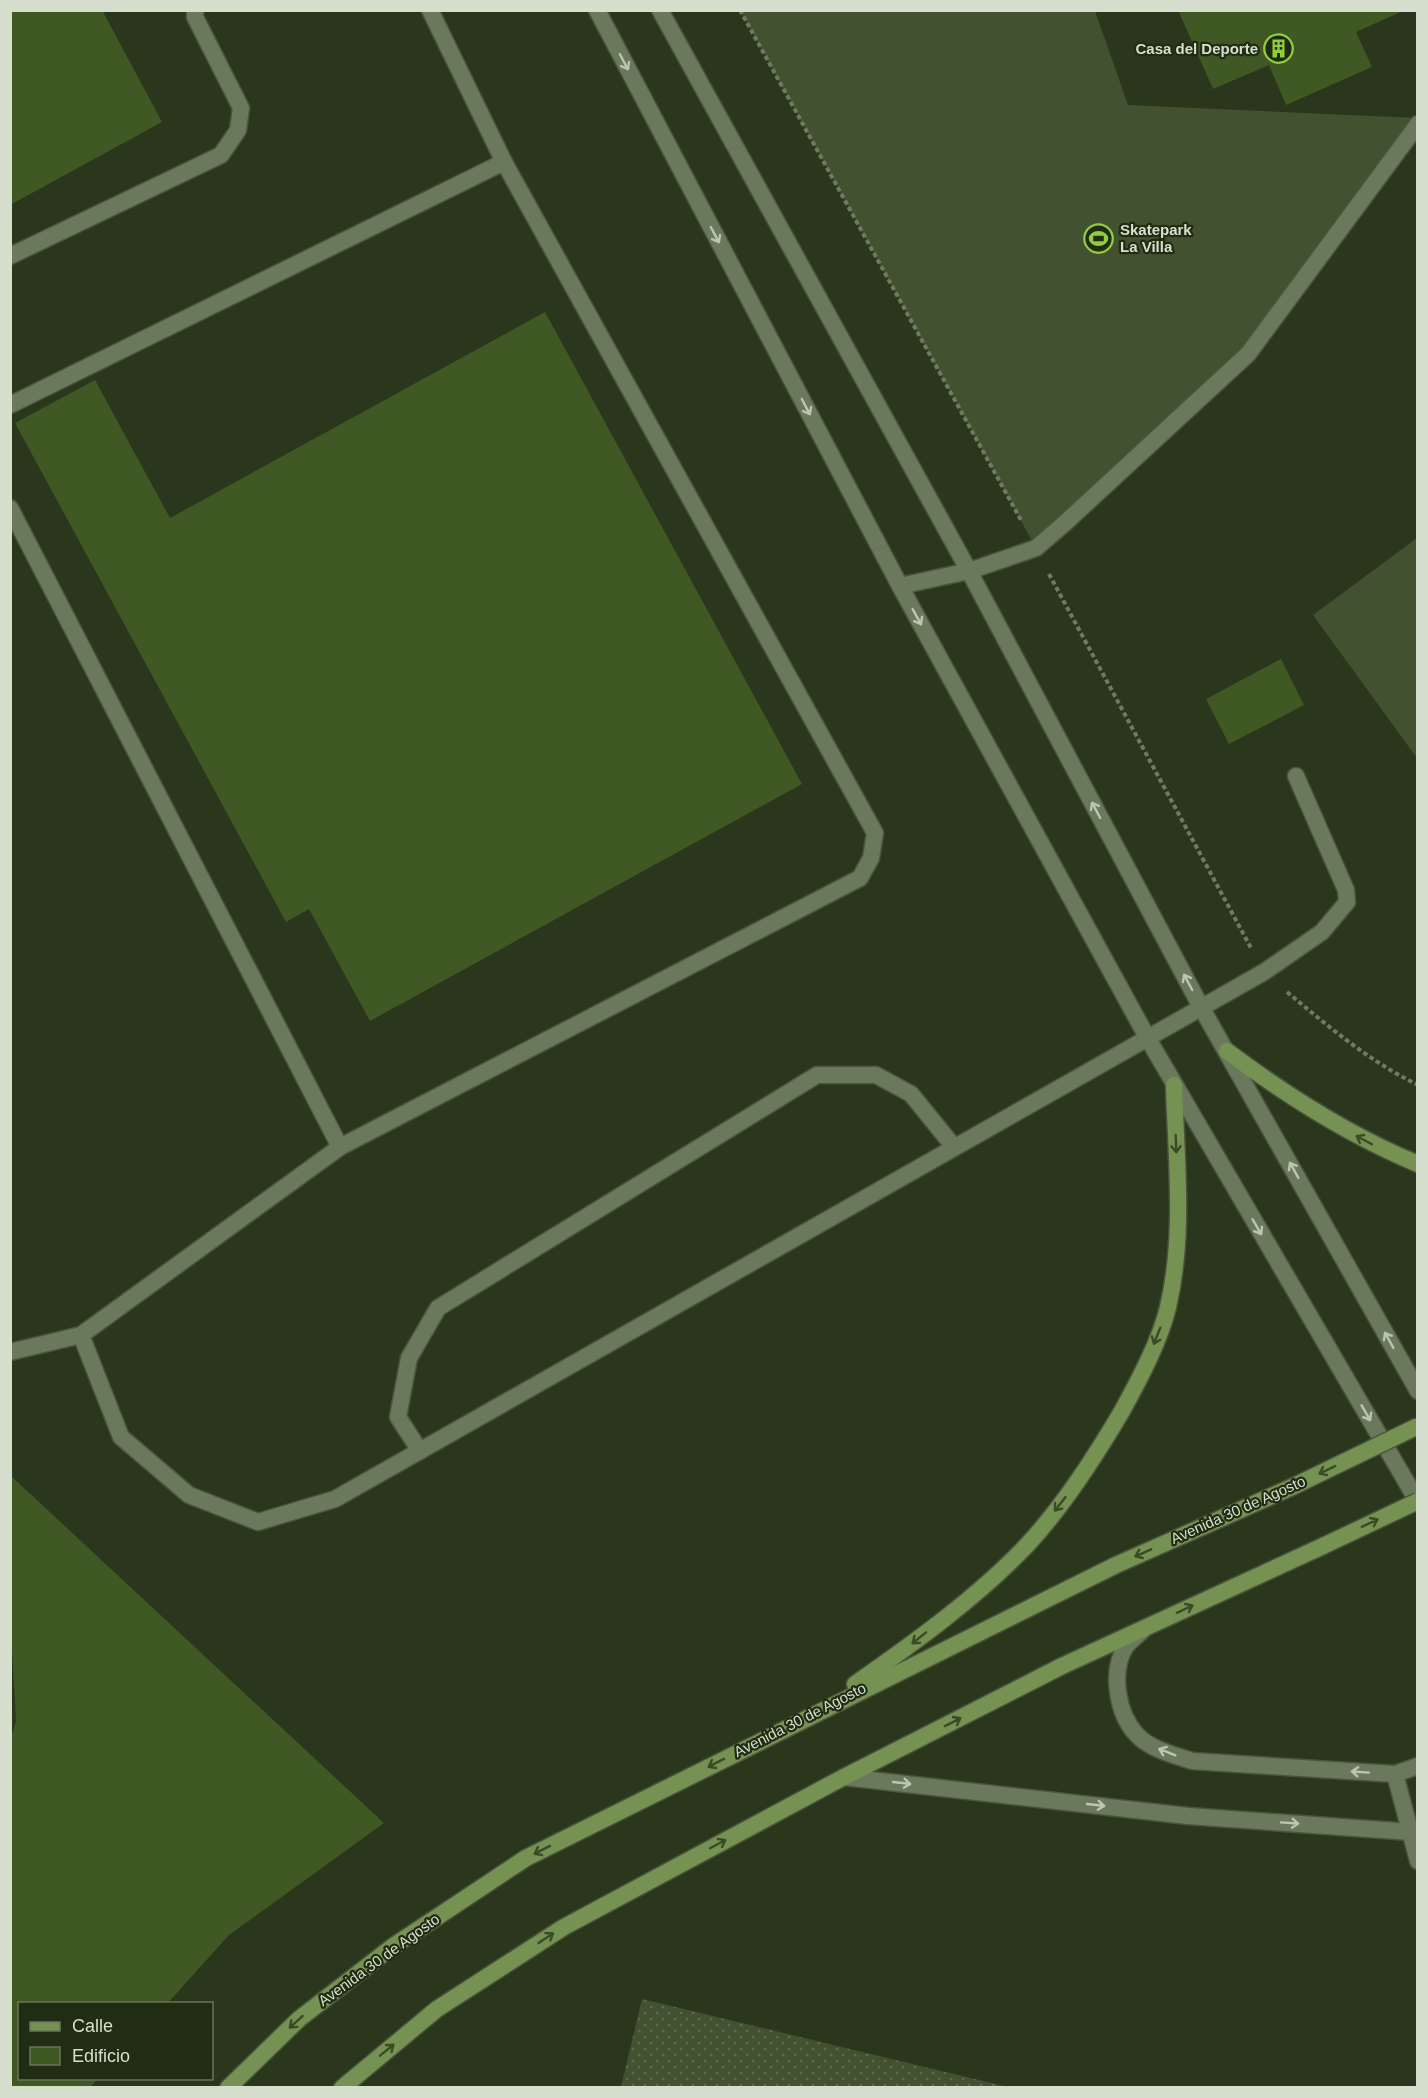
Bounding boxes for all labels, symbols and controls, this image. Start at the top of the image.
building icon: Casa del Deporte [1263,33,1295,65]
place label: Casa del Deporte [1135,40,1258,57]
one-way arrow [619,53,630,71]
place label: Skatepark La Villa [1120,221,1192,255]
sports icon: Skatepark La Villa [1083,223,1115,255]
one-way arrow [710,225,721,243]
one-way arrow [801,398,812,416]
one-way arrow [912,607,923,625]
one-way arrow [1090,801,1101,819]
one-way arrow [1182,974,1194,991]
one-way arrow [1170,1133,1182,1153]
one-way arrow [1356,1134,1374,1145]
one-way arrow [1287,1162,1299,1179]
one-way arrow [1251,1218,1263,1235]
one-way arrow [1151,1326,1162,1345]
one-way arrow [1383,1332,1395,1349]
one-way arrow [1360,1404,1372,1421]
one-way arrow [1318,1465,1336,1476]
street label: Avenida 30 de Agosto [1168,1472,1308,1547]
one-way arrow [1053,1495,1066,1511]
one-way arrow [1361,1517,1379,1529]
one-way arrow [1134,1548,1152,1559]
one-way arrow [1175,1603,1193,1614]
one-way arrow [911,1631,927,1644]
street label: Avenida 30 de Agosto [731,1679,869,1760]
one-way arrow [943,1715,961,1727]
one-way arrow [1159,1746,1177,1757]
one-way arrow [707,1757,725,1769]
one-way arrow [1351,1766,1371,1777]
one-way arrow [892,1778,912,1789]
one-way arrow [1086,1800,1106,1811]
one-way arrow [1280,1818,1300,1829]
one-way arrow [708,1838,726,1849]
one-way arrow [533,1845,551,1857]
street label: Avenida 30 de Agosto [315,1910,443,2009]
one-way arrow [538,1932,554,1944]
legend [18,2002,213,2080]
one-way arrow [289,2015,304,2029]
text: Calle [72,2016,113,2036]
one-way arrow [379,2043,395,2056]
text: Edificio [72,2046,130,2066]

